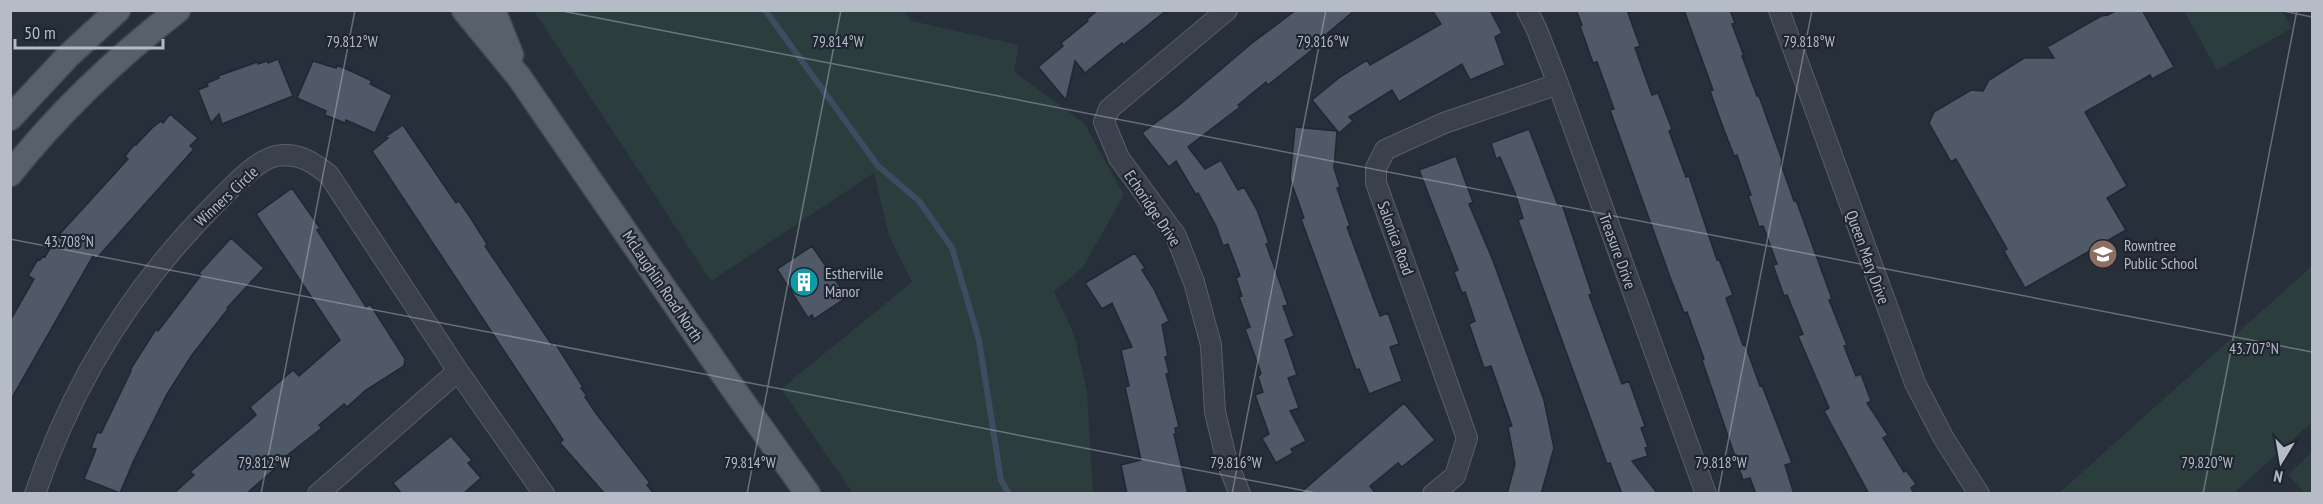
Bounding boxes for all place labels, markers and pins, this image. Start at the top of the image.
place label: Rowntree Public School [2124,235,2198,273]
school or university icon: Rowntree Public School [2087,238,2119,270]
place label: Estherville Manor [825,263,883,301]
building icon: Estherville Manor [788,266,820,298]

